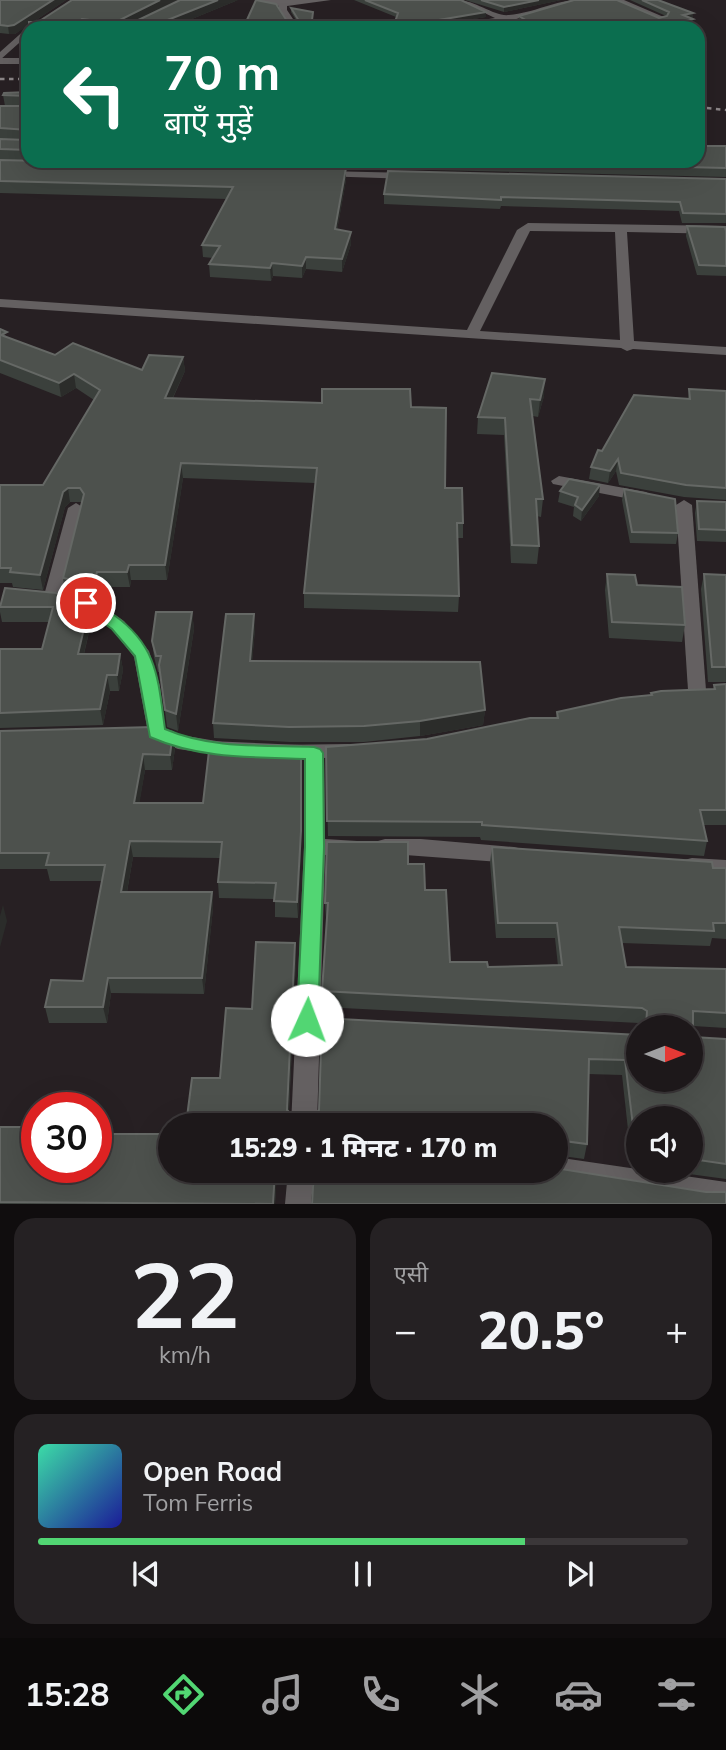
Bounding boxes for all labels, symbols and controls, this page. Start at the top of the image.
text: 70 m [164,41,280,102]
icon: left [49,49,140,140]
text: बाएँ मुड़ें [164,102,253,142]
pin [56,573,116,633]
icon: arrive [67,584,105,622]
position arrow [270,983,344,1057]
north arrow [626,1015,704,1092]
map controls [626,1015,703,1183]
speed limit sign: 30 [21,1092,112,1183]
button: sound [626,1106,703,1183]
text: 15:29 · 1 मिनट · 170 m [229,1131,497,1164]
text: 22 [130,1237,240,1351]
text: एसी [394,1259,428,1288]
text: 20.5° [477,1297,605,1362]
text: − [394,1306,417,1354]
text: + [665,1306,688,1354]
text: km/h [159,1340,211,1369]
text: Open Road [143,1455,282,1488]
text: Tom Ferris [143,1488,253,1517]
icon: previous [127,1555,165,1593]
icon: pause [344,1555,382,1593]
icon: next [561,1555,599,1593]
icon: directions [159,1670,208,1719]
icon: music [258,1670,307,1719]
icon: phone [356,1670,405,1719]
icon: climate [455,1670,504,1719]
icon: car [554,1670,603,1719]
icon: filters [652,1670,701,1719]
text: 15:28 [25,1674,110,1714]

